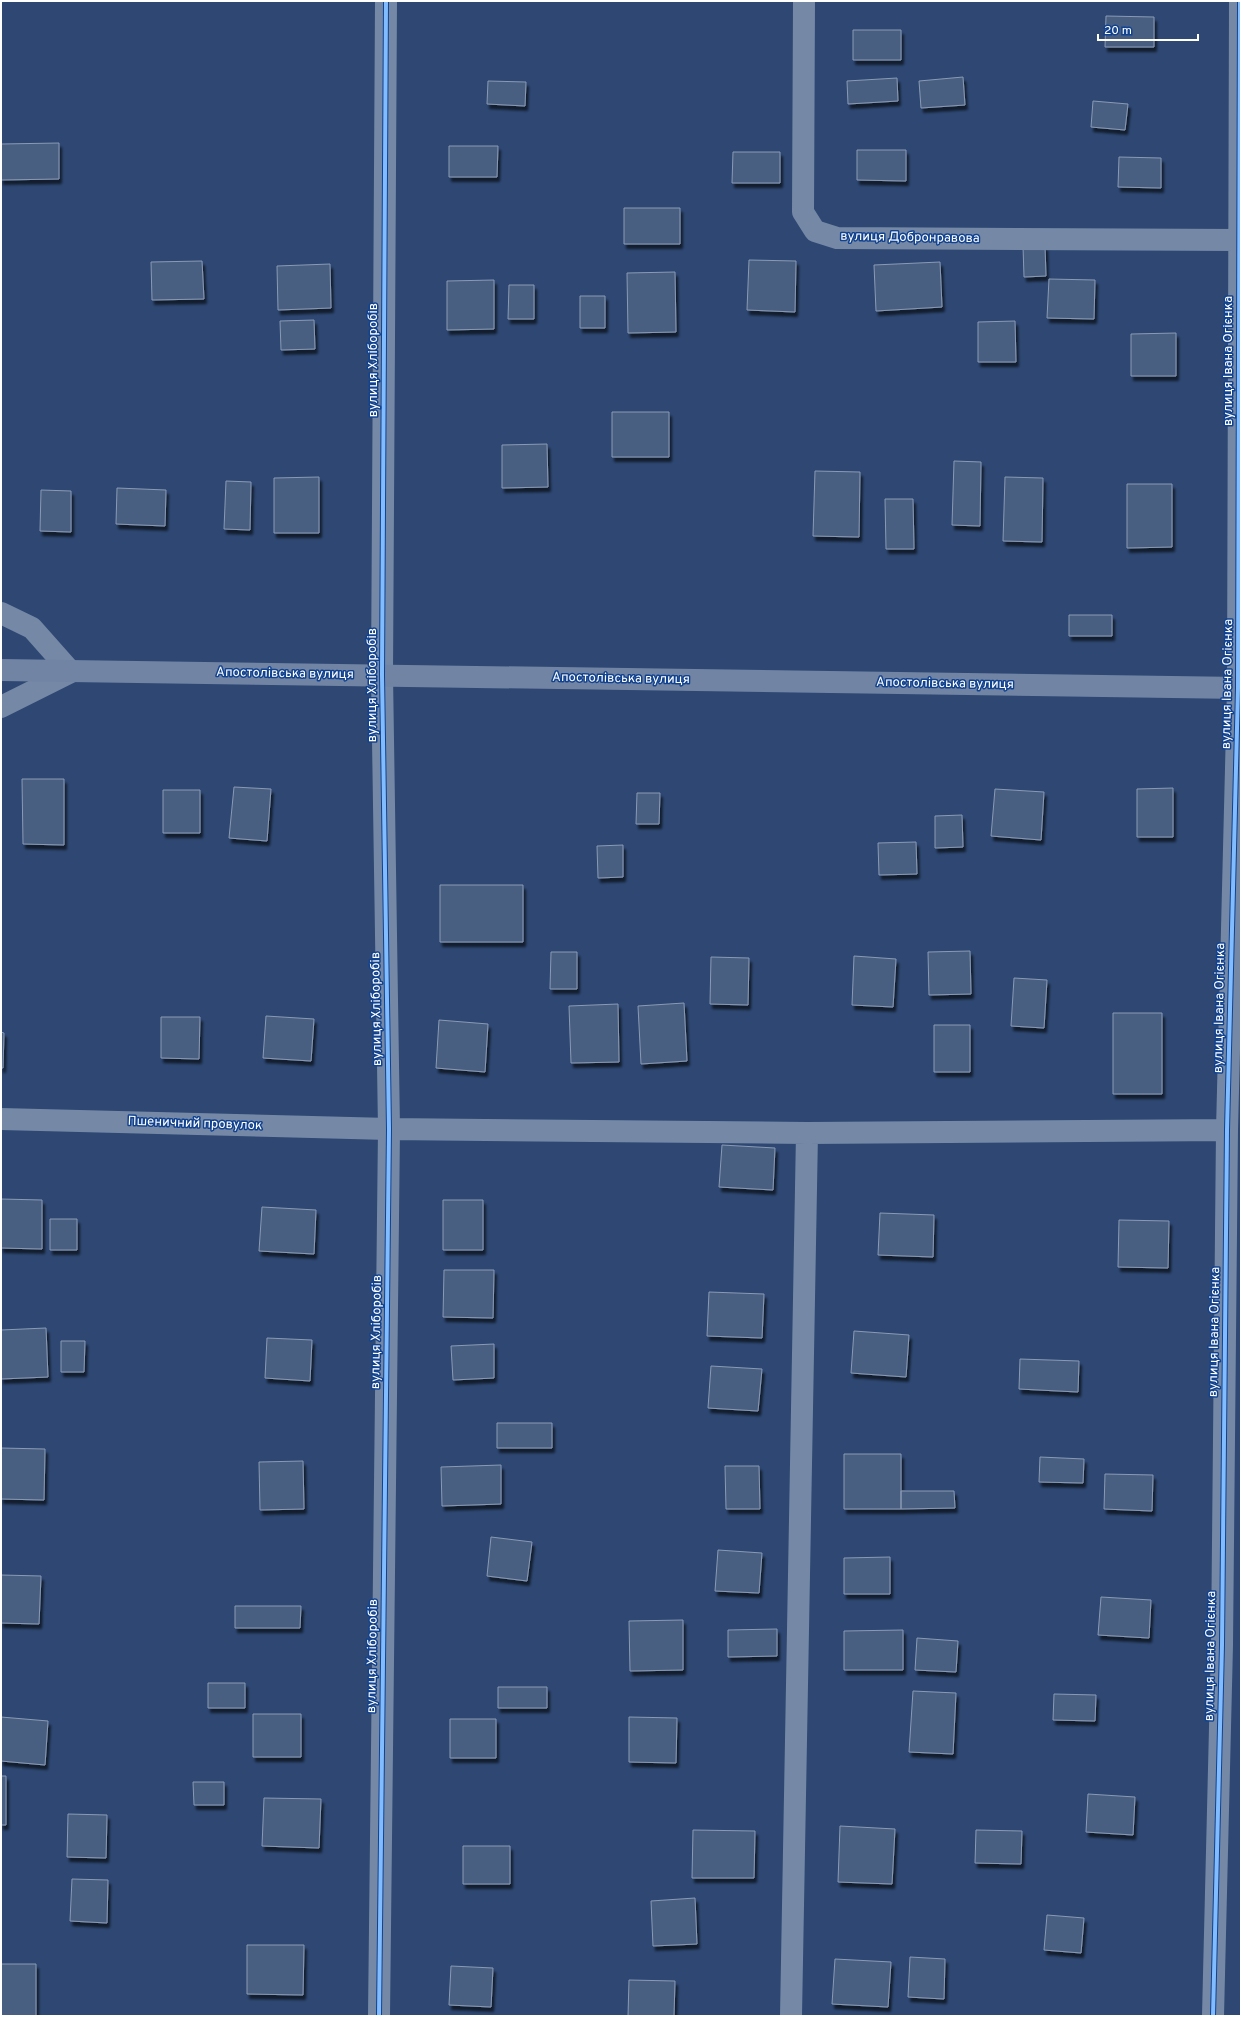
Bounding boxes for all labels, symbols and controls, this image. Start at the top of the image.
scale bar [1098,16,1198,42]
text: 20 m [1104,23,1132,39]
street label: вулиця Добронравова [840,229,980,247]
street label: вулиця Івана Огієнка [1221,296,1237,426]
street label: вулиця Хліборобів [366,303,382,417]
street label: вулиця Івана Огієнка [1219,619,1237,749]
street label: вулиця Хліборобів [365,628,381,742]
street label: Апостолівська вулиця [216,665,354,683]
street label: Апостолівська вулиця [552,670,690,688]
street label: Апостолівська вулиця [876,675,1014,693]
street label: вулиця Івана Огієнка [1211,943,1229,1073]
street label: вулиця Хліборобів [368,952,386,1066]
street label: Пшеничний провулок [127,1114,263,1134]
street label: вулиця Івана Огієнка [1206,1267,1224,1397]
street label: вулиця Хліборобів [368,1275,386,1389]
street label: вулиця Івана Огієнка [1202,1591,1220,1721]
street label: вулиця Хліборобів [364,1599,382,1713]

